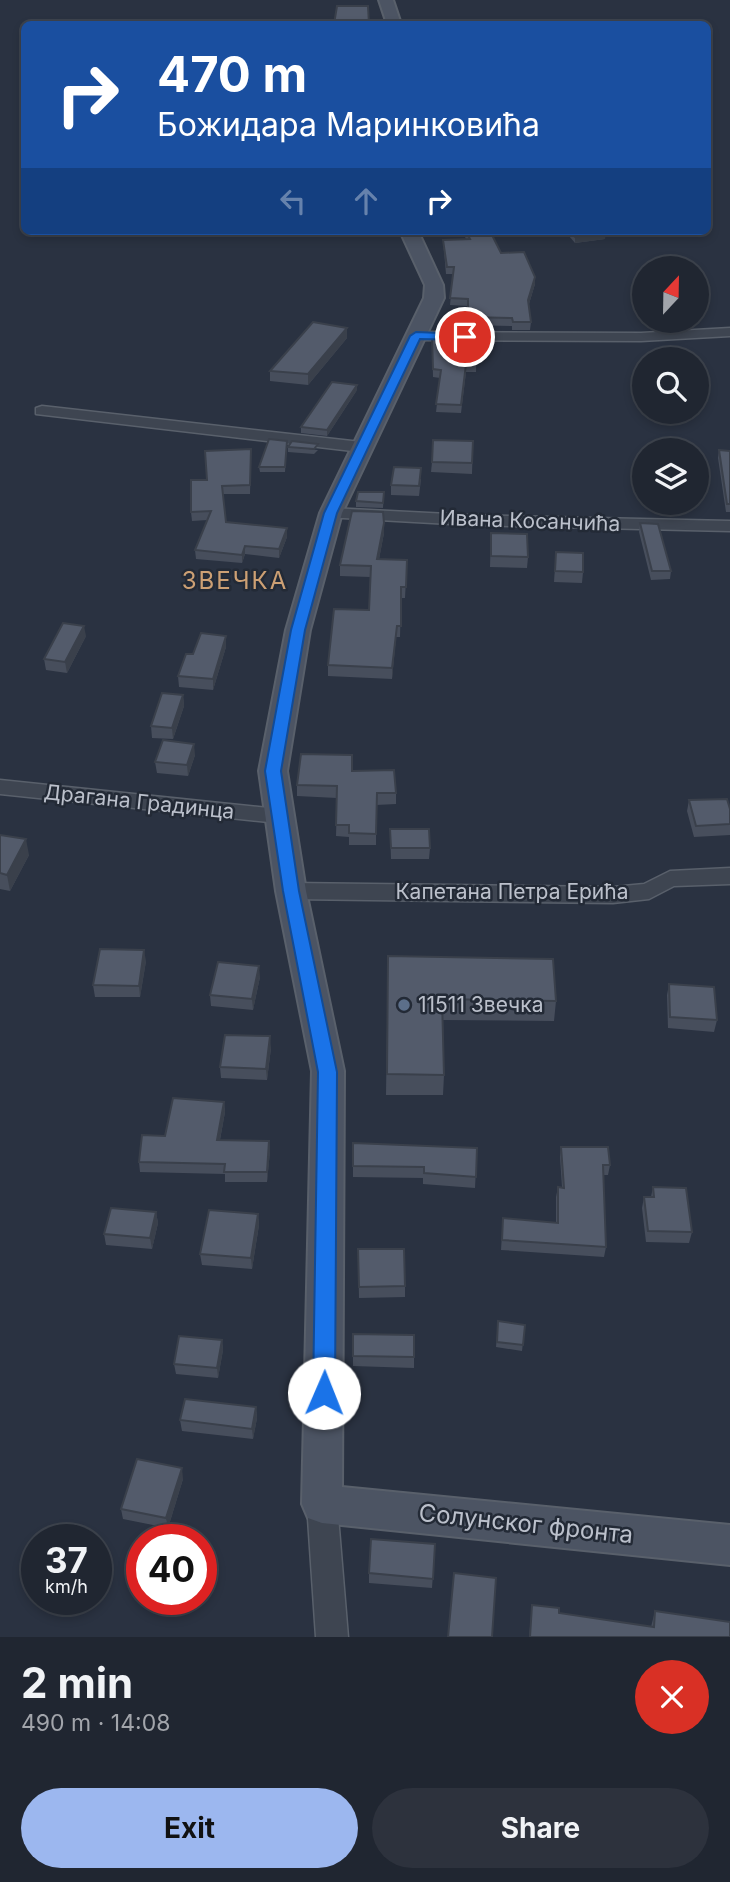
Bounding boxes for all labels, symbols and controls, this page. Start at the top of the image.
text: 470 m [157,45,307,104]
icon: right [42,49,133,140]
text: Божидара Маринковића [157,105,540,144]
icon: left [274,182,312,220]
icon: ahead [347,182,385,220]
icon: right [420,182,458,220]
north arrow [632,256,709,332]
map controls [632,256,709,515]
pin [435,307,495,367]
icon: arrive [446,318,484,356]
button: search [632,347,709,424]
button: layers [632,438,709,515]
street label: Ивана Косанчића [439,505,621,536]
district label: ЗВЕЧКА [182,566,288,595]
street label: Драгана Градинца [43,779,235,824]
street label: Капетана Петра Ерића [395,879,629,904]
place label: 11511 Звечка [418,992,543,1017]
marker: 11511 Звечка [396,997,412,1013]
position arrow [287,1356,361,1430]
street label: Солунског фронта [417,1498,635,1549]
speed limit sign: 40 [126,1524,217,1615]
text: 37 [45,1539,88,1581]
text: km/h [45,1576,88,1597]
text: 2 min [21,1657,133,1708]
button: close [635,1660,709,1734]
text: 490 m · 14:08 [21,1709,170,1737]
button: Exit [21,1788,358,1868]
button: Share [372,1788,709,1868]

